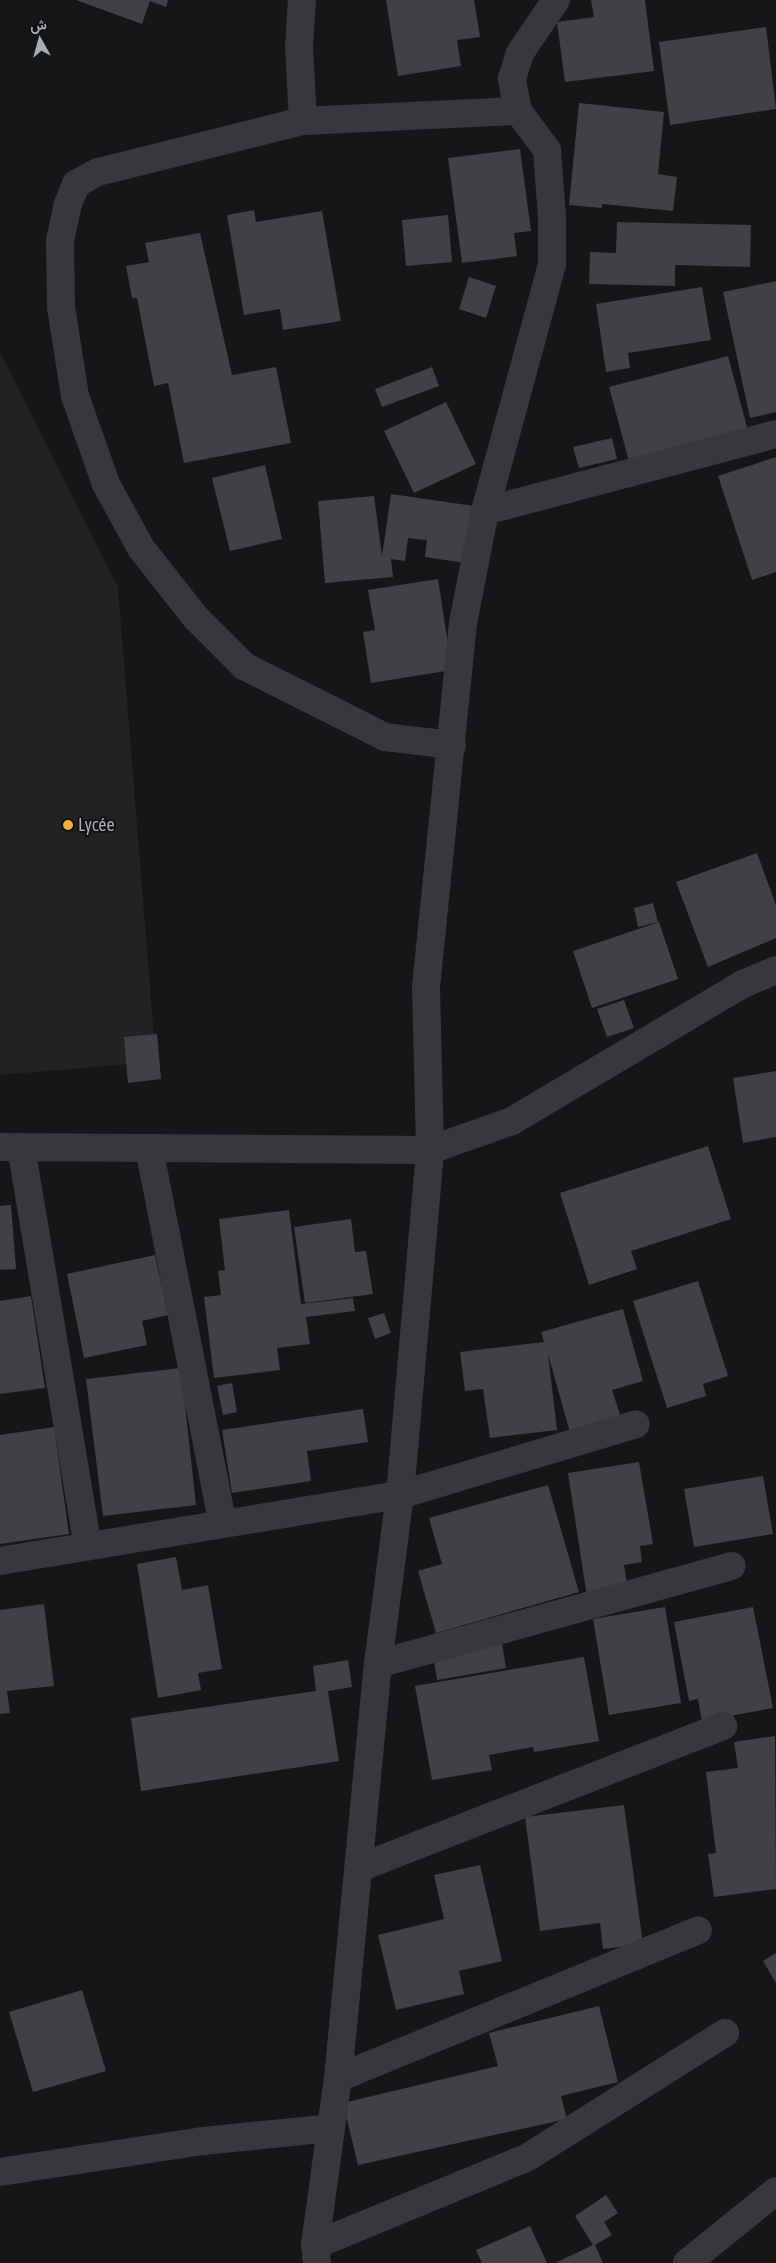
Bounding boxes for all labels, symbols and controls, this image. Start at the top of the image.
north arrow [15,15,65,65]
text: ش [29,16,47,34]
place label: Lycée [78,814,115,836]
marker: Lycée [62,819,74,831]

